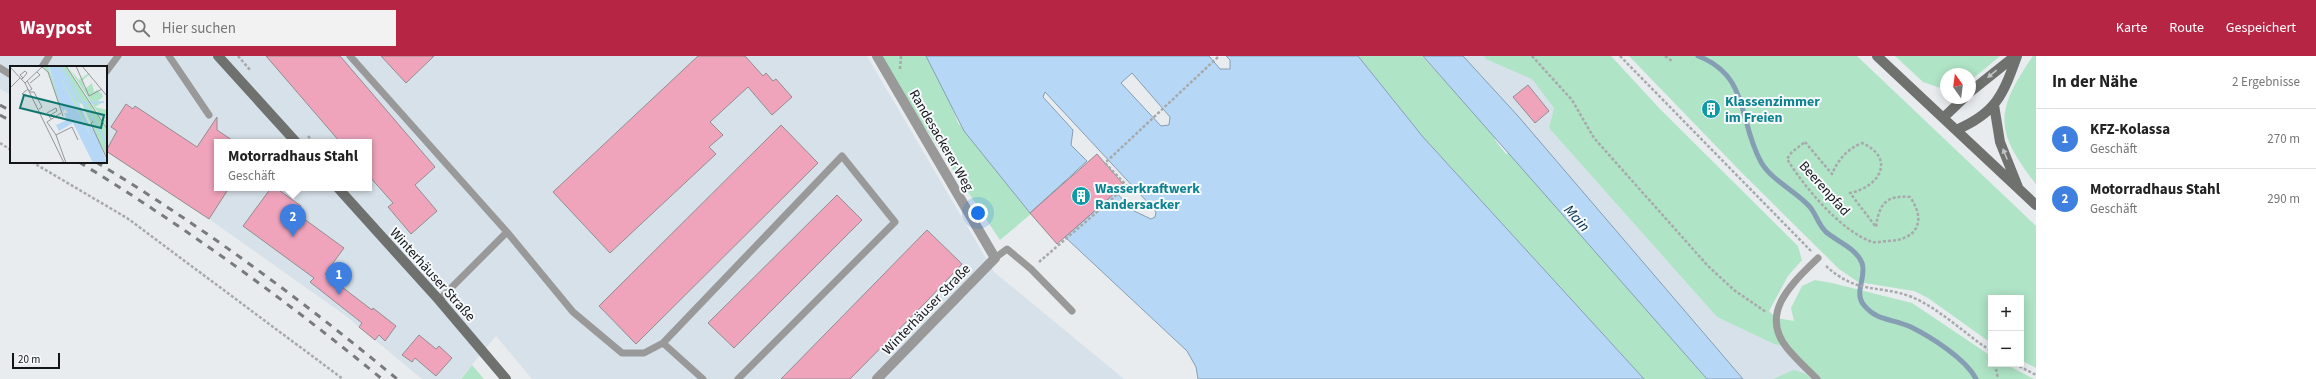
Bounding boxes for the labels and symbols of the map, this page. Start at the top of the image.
inset map [10,66,107,163]
north arrow [1940,68,1976,104]
one-way arrow [1987,69,1998,78]
street label: Randesackerer Weg [904,86,978,195]
place label: Klassenzimmer im Freien [1725,92,1820,128]
building icon: Klassenzimmer im Freien [1700,98,1722,120]
one-way arrow [2002,148,2008,160]
street label: Beerenpfad [1794,157,1854,221]
place label: Wasserkraftwerk Randersacker [1095,179,1200,215]
building icon: Wasserkraftwerk Randersacker [1070,185,1092,207]
water label: Main [1559,200,1595,237]
your location [968,203,988,223]
pin: 2 [280,204,306,237]
street label: Winterhäuser Straße [385,224,480,326]
street label: Winterhäuser Straße [878,260,976,360]
pin: 1 [326,262,352,295]
scale bar [12,351,60,370]

